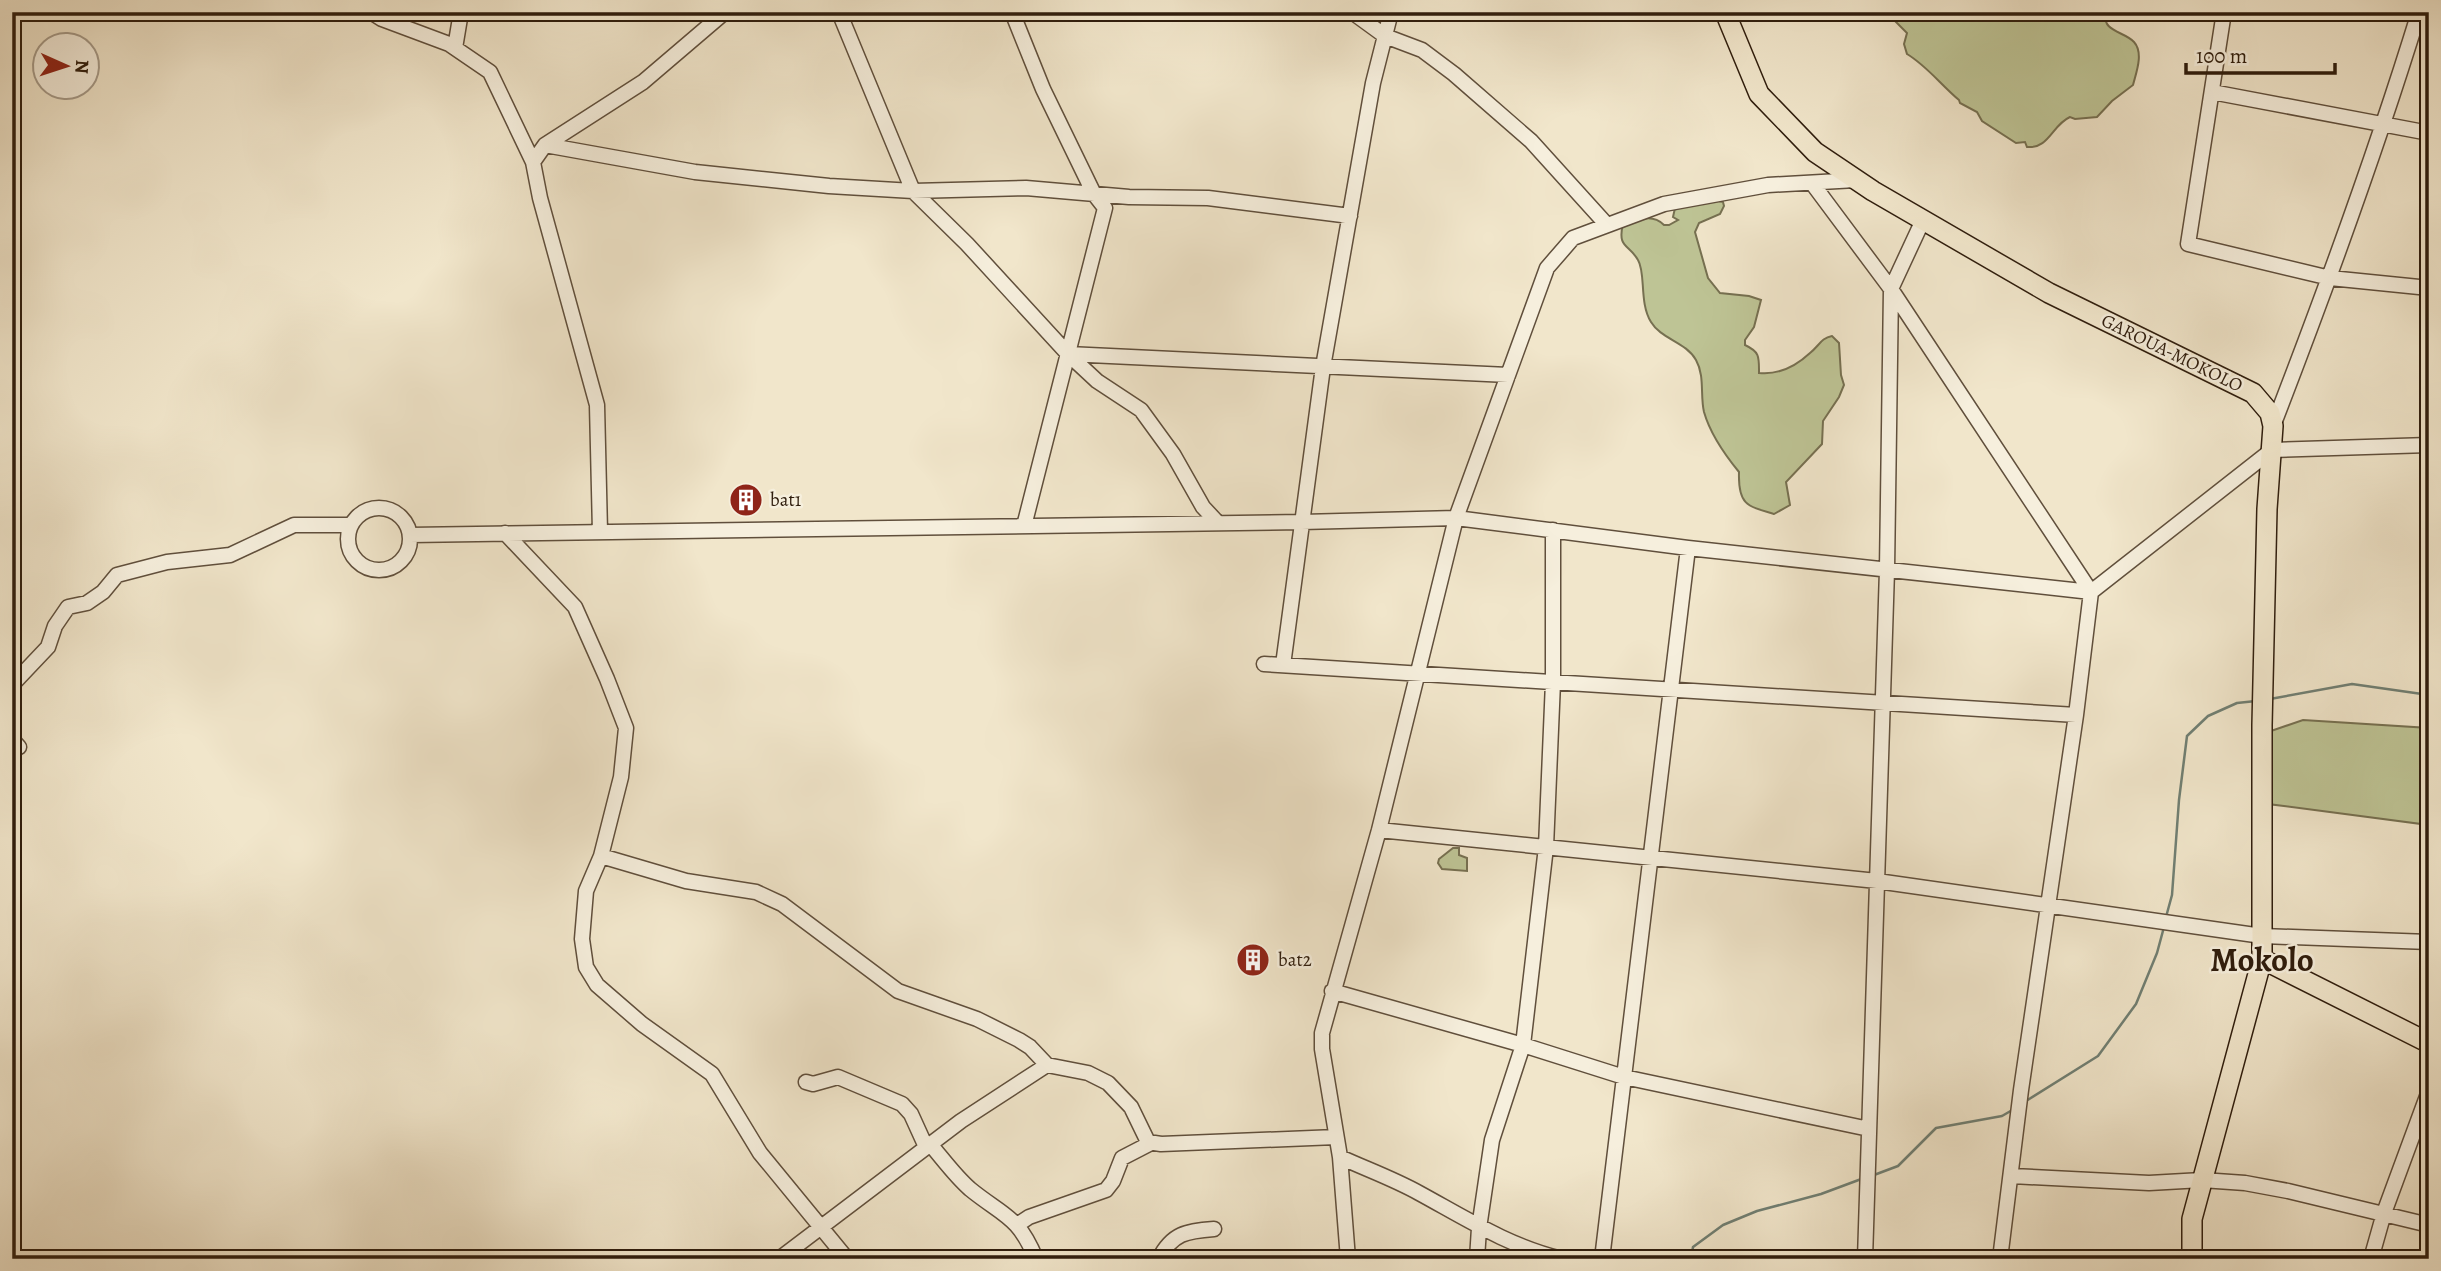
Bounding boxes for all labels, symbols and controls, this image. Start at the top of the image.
north arrow [32,32,102,102]
scale bar [2186,32,2334,76]
text: 100 m [2196,42,2247,70]
text: N [69,59,95,75]
street label: GAROUA-MOKOLO [2097,307,2247,399]
building icon: bat1 [727,481,765,519]
place label: bat1 [770,487,802,513]
district label: Mokolo [2210,937,2314,982]
building icon: bat2 [1234,941,1272,979]
place label: bat2 [1278,947,1312,973]

